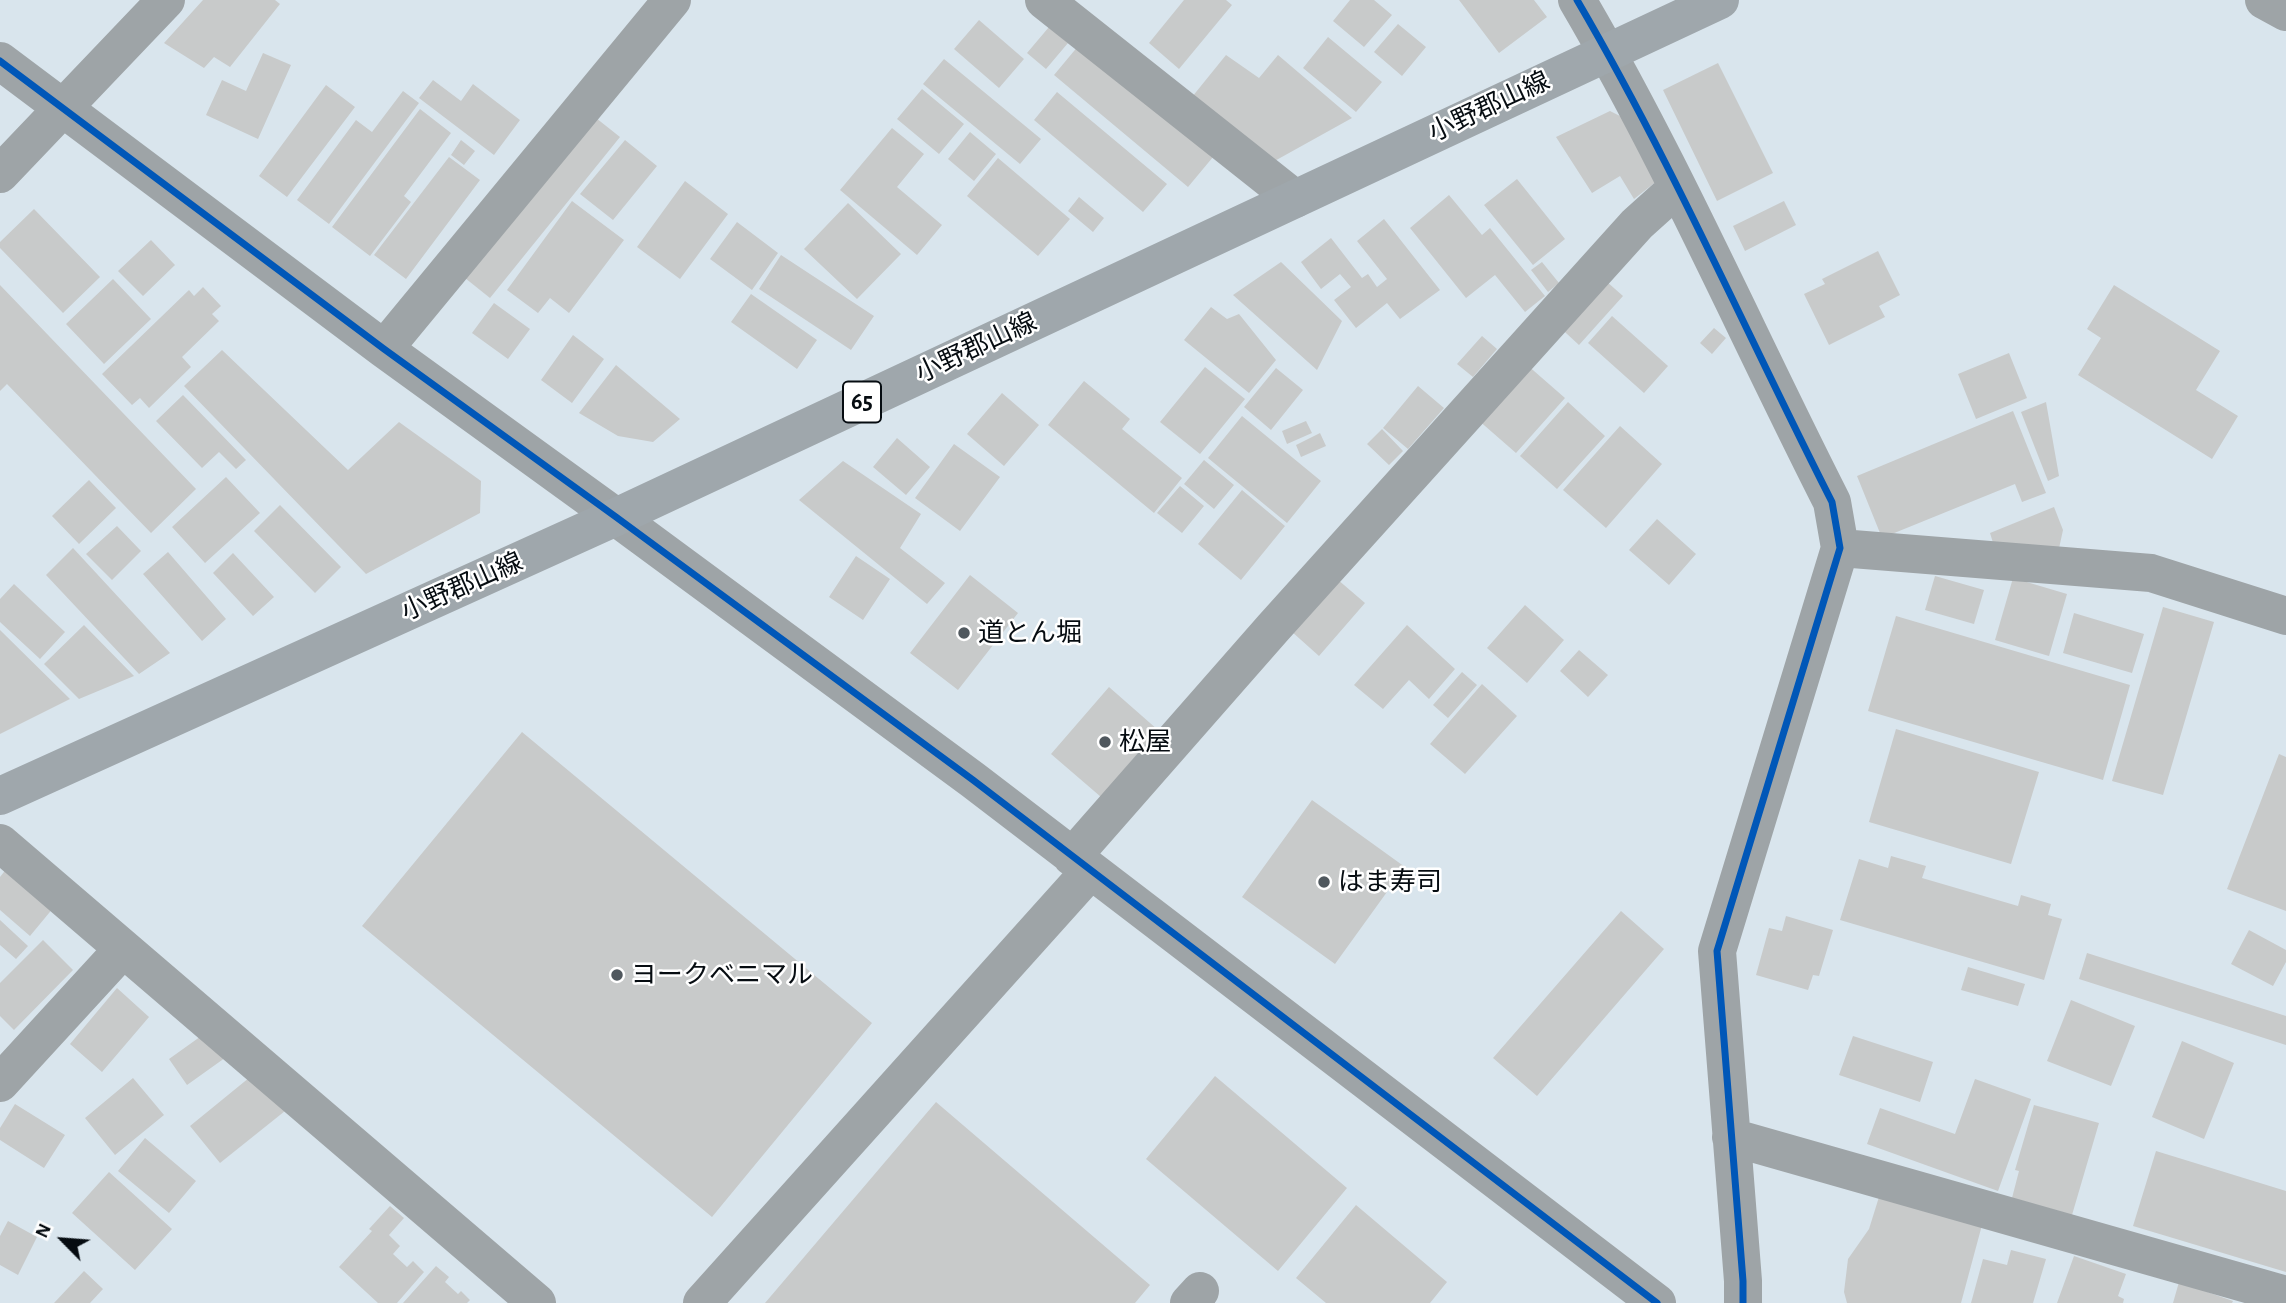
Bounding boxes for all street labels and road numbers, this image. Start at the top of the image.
street label: 小野郡山線 [1423,65,1555,149]
street label: 小野郡山線 [910,306,1042,390]
road number: 65 [843,382,881,422]
street label: 小野郡山線 [396,546,528,628]

